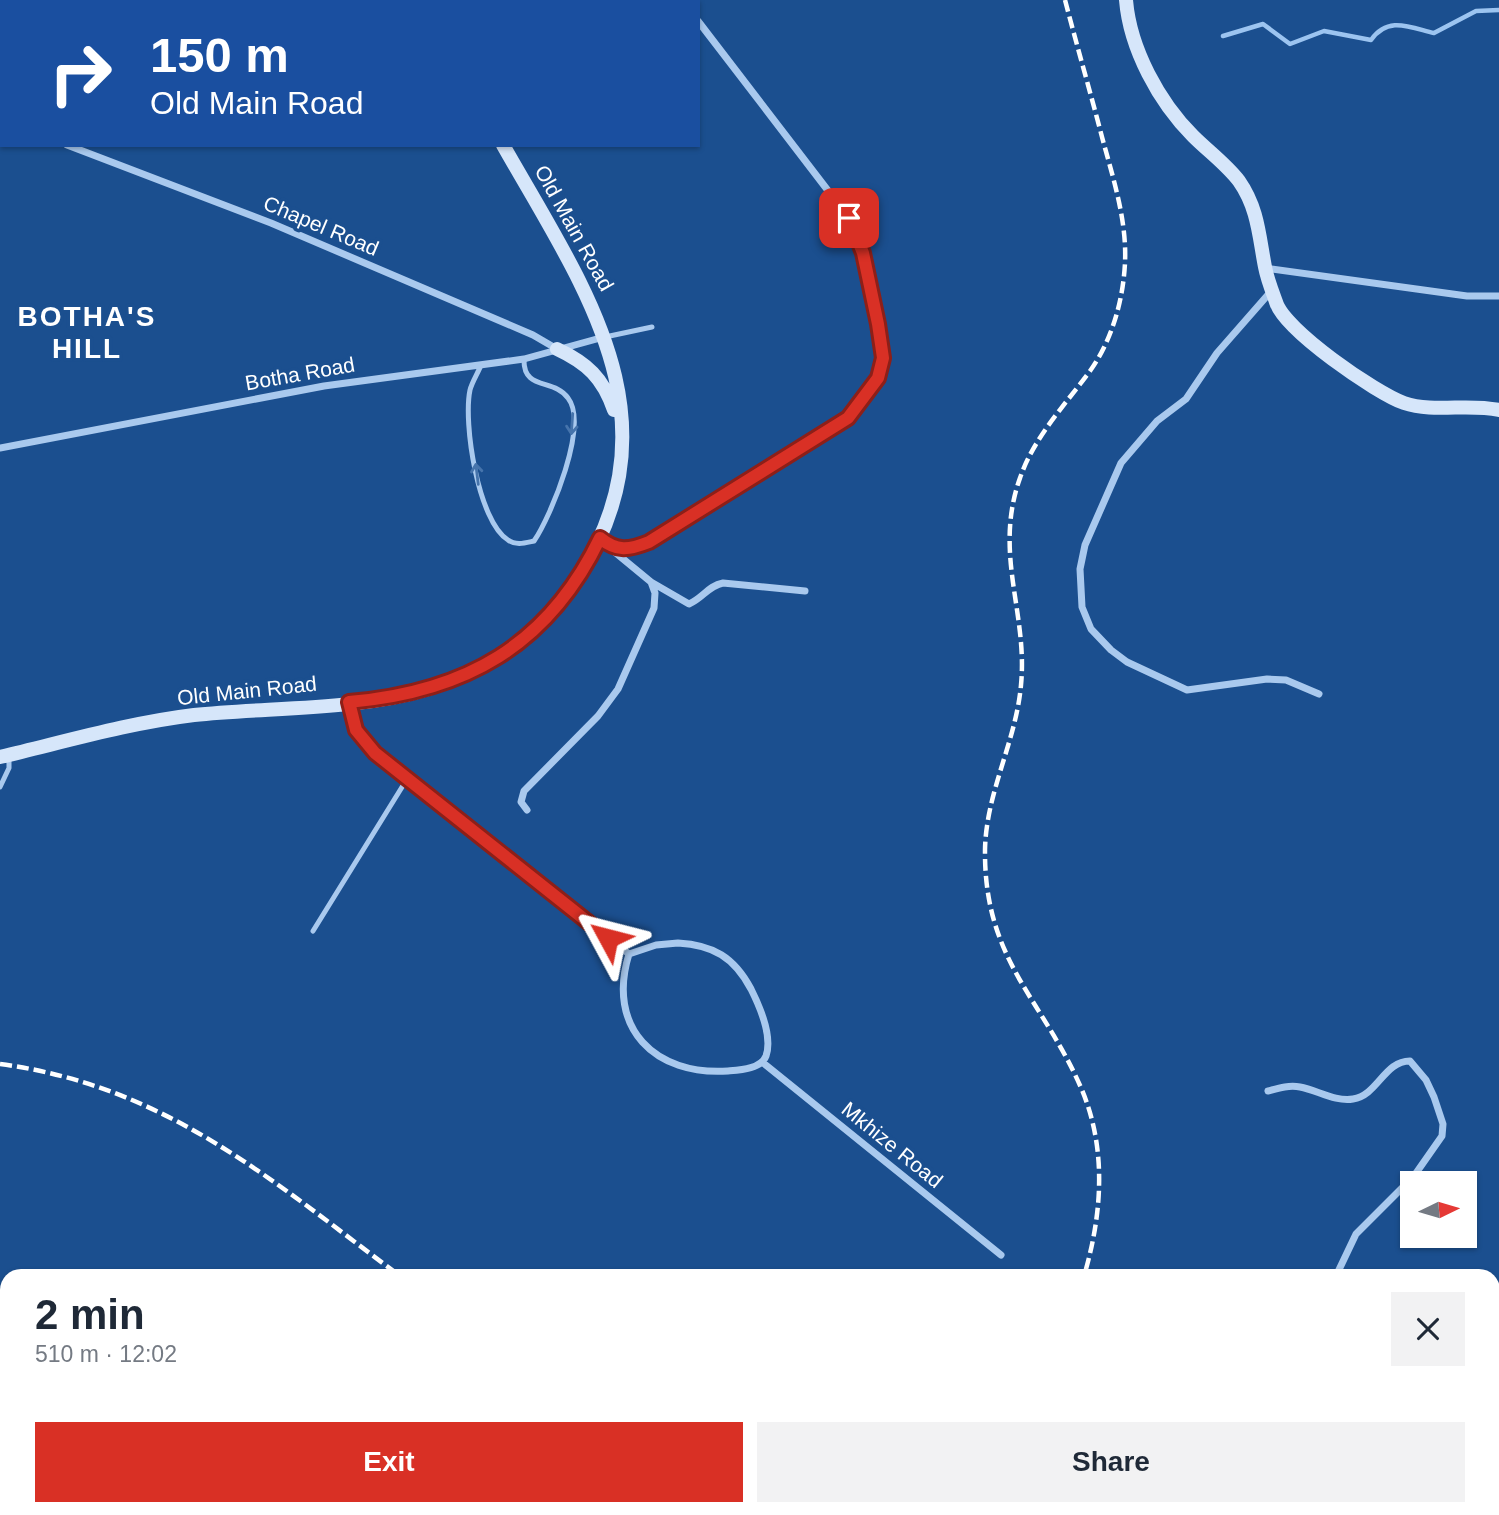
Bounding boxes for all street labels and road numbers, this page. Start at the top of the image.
street label: Old Main Road [530,161,618,295]
street label: Chapel Road [260,191,382,260]
street label: Botha Road [243,353,357,394]
street label: Old Main Road [176,672,318,709]
street label: Mkhize Road [837,1097,947,1192]

